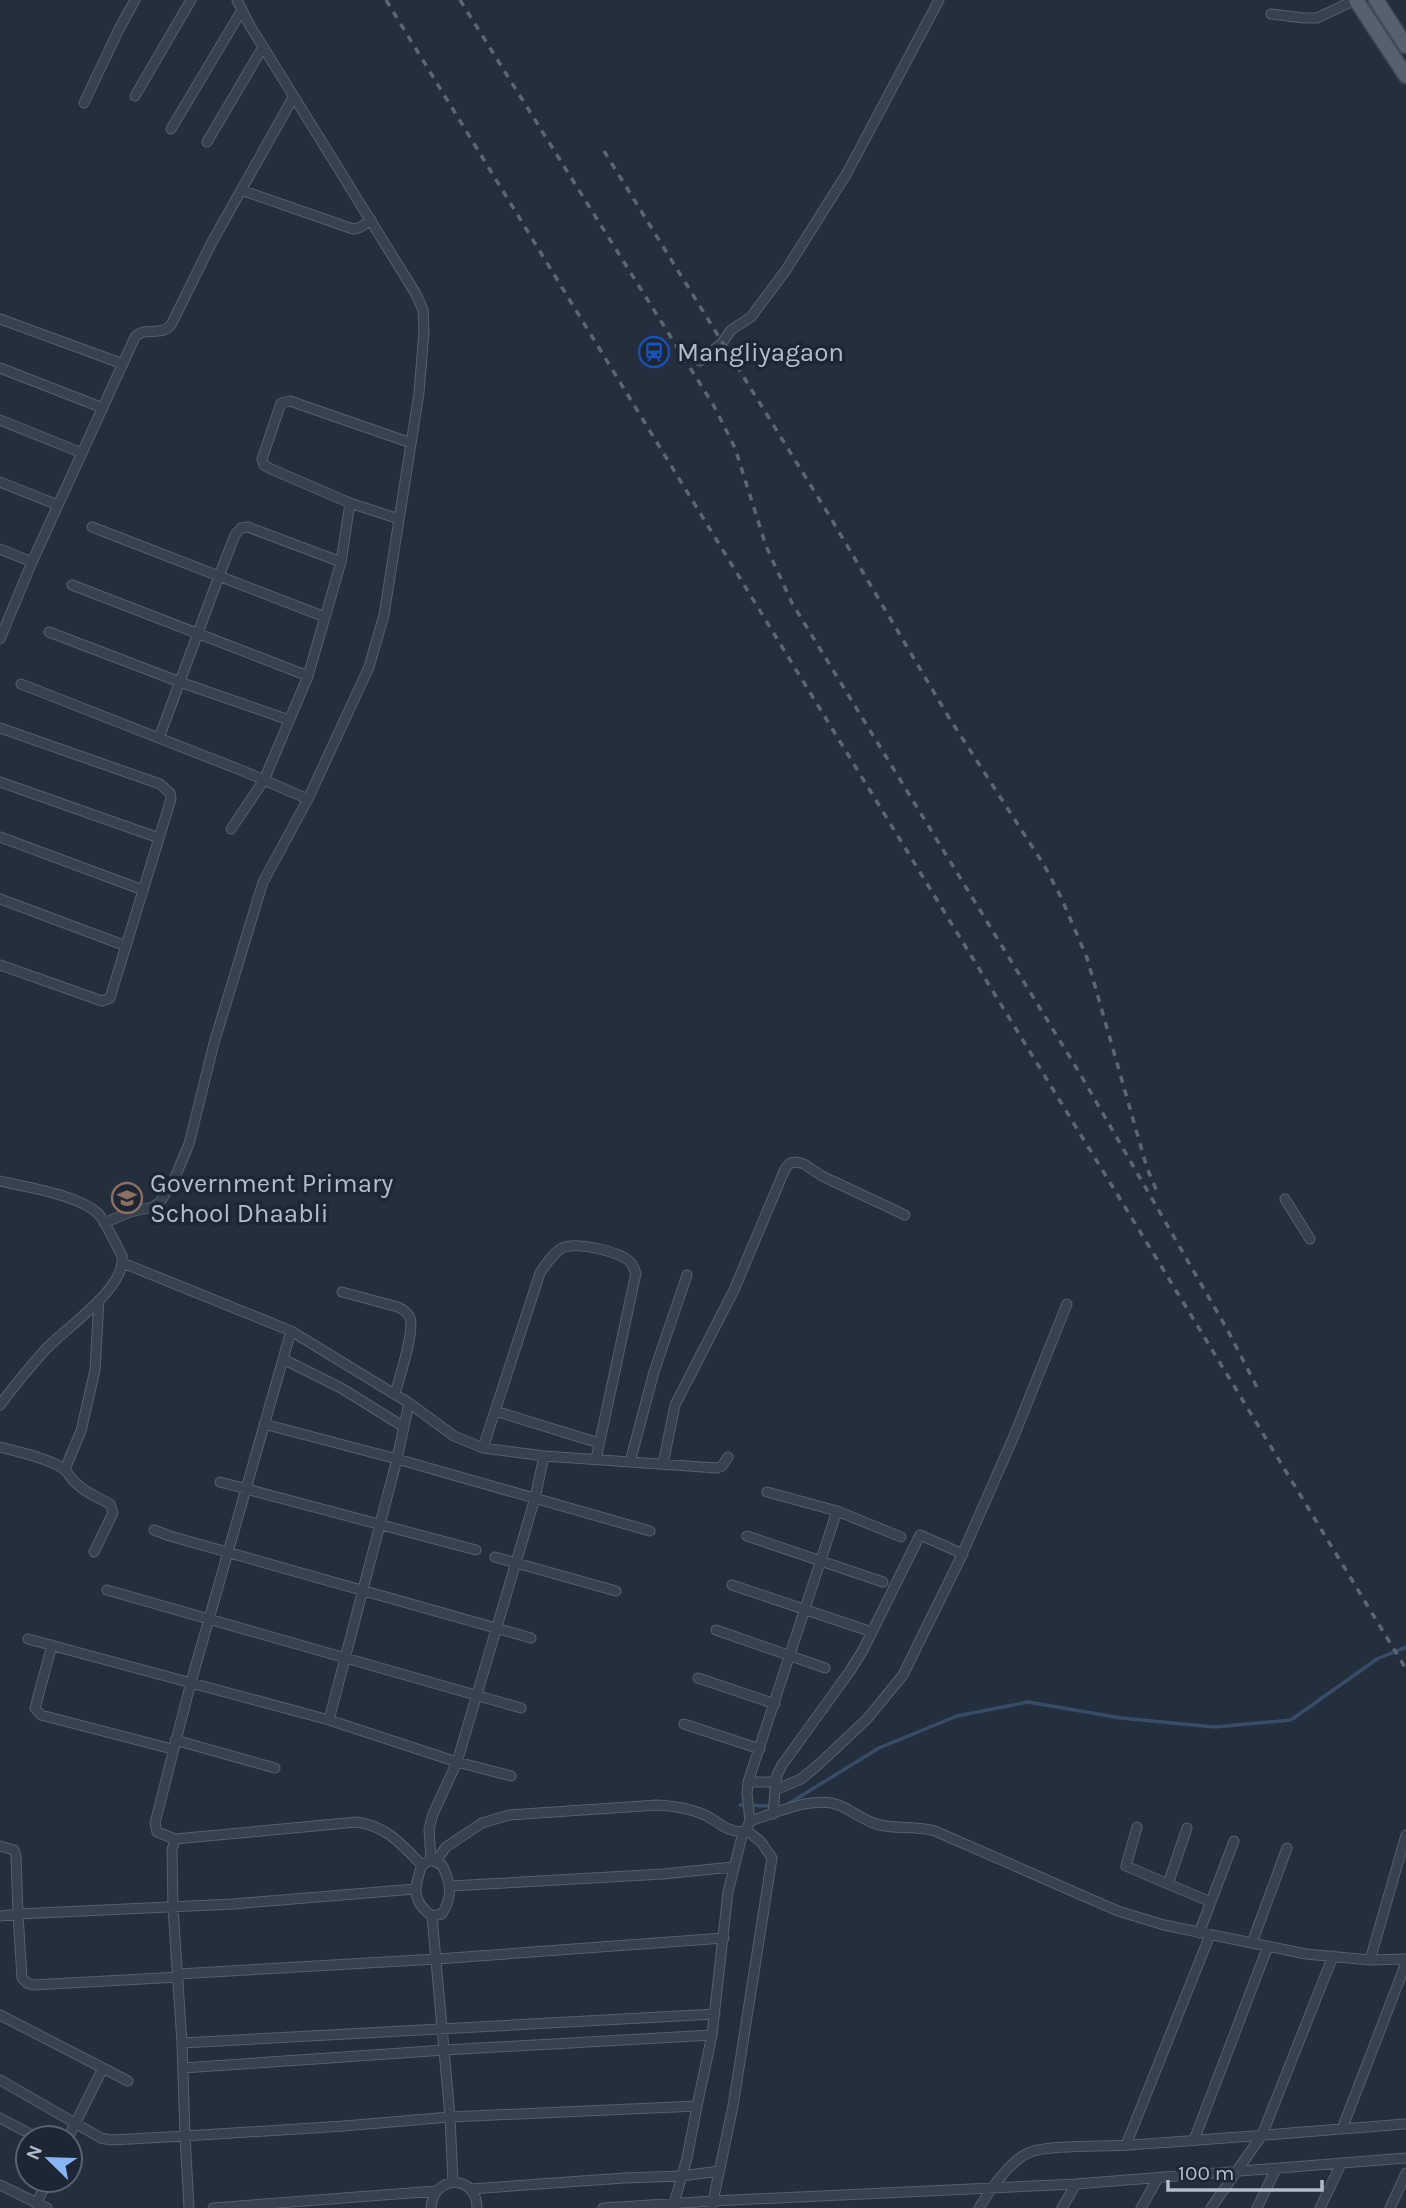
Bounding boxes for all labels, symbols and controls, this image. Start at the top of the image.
station icon: Mangliyagaon [637,335,671,369]
place label: Mangliyagaon [677,337,844,368]
place label: Government Primary School Dhaabli [150,1168,393,1229]
school or university icon: Government Primary School Dhaabli [110,1181,144,1215]
north arrow [14,2124,84,2194]
text: N [21,2142,47,2163]
scale bar [1168,2148,1322,2192]
text: 100 m [1178,2161,1235,2185]

